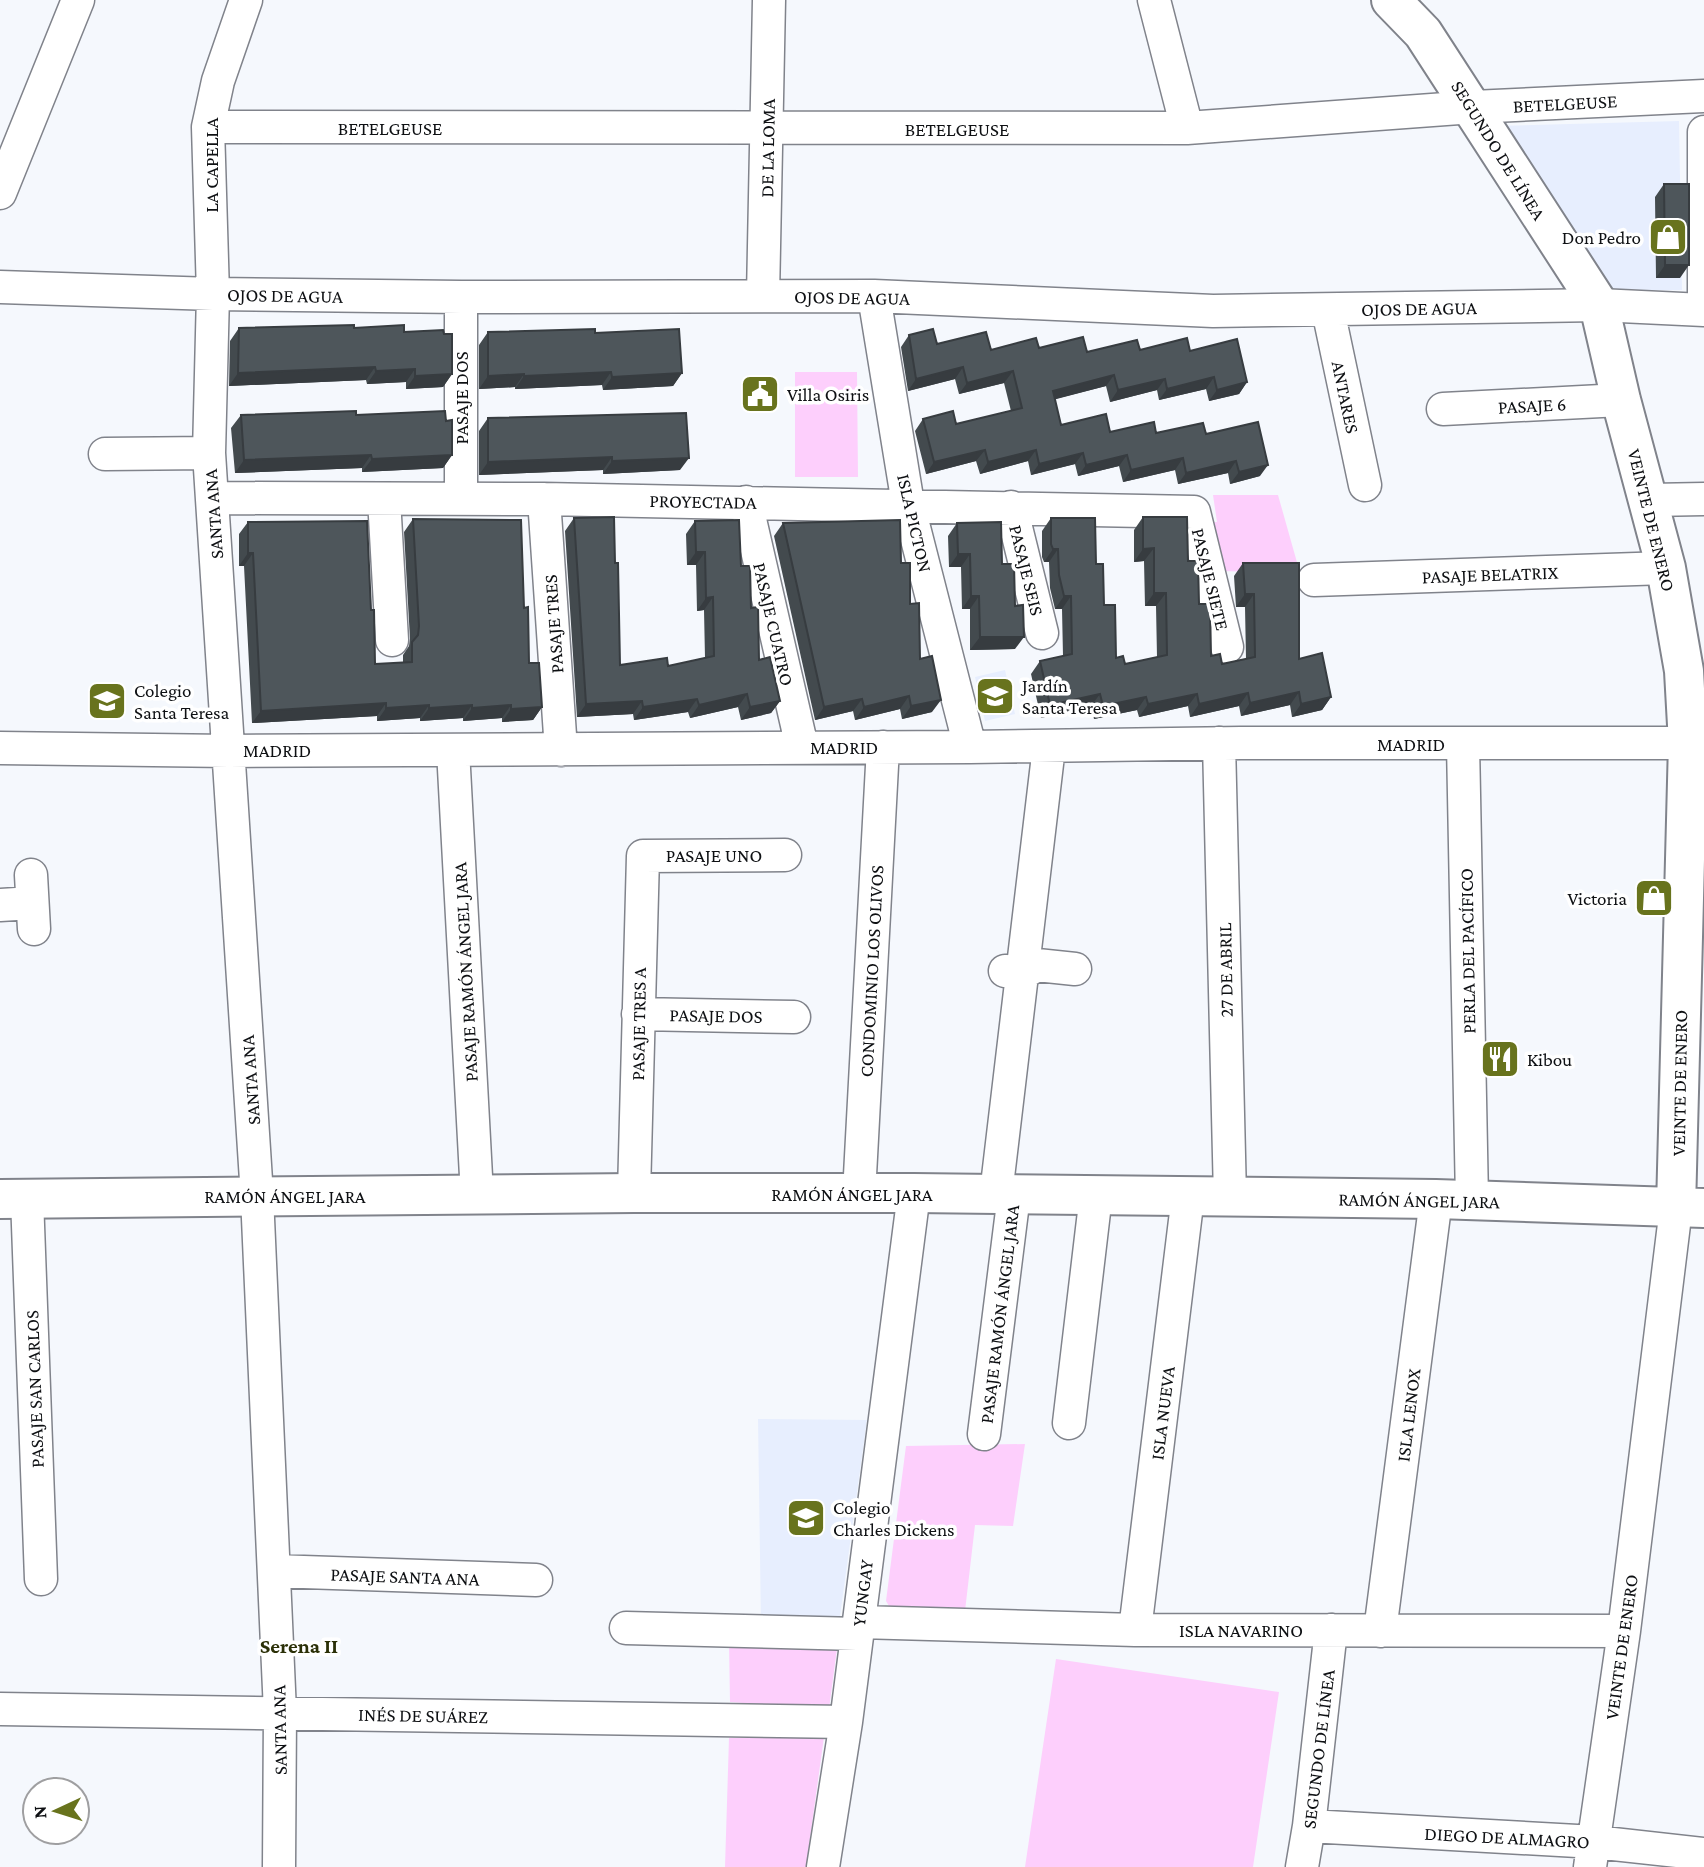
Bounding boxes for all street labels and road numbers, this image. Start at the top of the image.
street label: SEGUNDO DE LÍNEA [1447,77,1550,224]
street label: BETELGEUSE [1512,90,1618,117]
street label: DE LA LOMA [756,98,779,198]
street label: LA CAPELLA [201,117,222,213]
street label: BETELGEUSE [338,118,442,139]
street label: BETELGEUSE [905,119,1009,140]
street label: OJOS DE AGUA [227,284,343,307]
street label: OJOS DE AGUA [794,286,910,309]
street label: OJOS DE AGUA [1361,297,1477,320]
street label: PASAJE DOS [451,351,472,445]
street label: ANTARES [1328,359,1363,435]
street label: PASAJE 6 [1497,393,1567,418]
street label: VEINTE DE ENERO [1624,447,1679,594]
street label: SANTA ANA [200,468,227,560]
street label: ISLA PICTON [893,472,936,574]
street label: PROYECTADA [649,490,757,513]
street label: PASAJE SEIS [1005,523,1048,618]
street label: PASAJE SIETE [1188,526,1233,632]
street label: PASAJE CUATRO [749,560,798,688]
street label: PASAJE BELATRIX [1421,562,1559,587]
street label: PASAJE TRES [540,574,567,674]
street label: MADRID [1377,734,1445,755]
street label: MADRID [810,737,878,758]
street label: MADRID [243,740,311,761]
street label: PASAJE UNO [666,845,762,866]
street label: PASAJE RAMÓN ÁNGEL JARA [449,861,482,1082]
street label: CONDOMINIO LOS OLIVOS [855,864,888,1078]
street label: PERLA DEL PACÍFICO [1456,868,1479,1034]
street label: 27 DE ABRIL [1214,922,1237,1017]
street label: PASAJE TRES A [627,967,650,1081]
street label: PASAJE DOS [669,1004,763,1027]
street label: VEINTE DE ENERO [1668,1010,1691,1156]
street label: SANTA ANA [237,1034,264,1126]
street label: RAMÓN ÁNGEL JARA [771,1184,933,1205]
street label: RAMÓN ÁNGEL JARA [204,1186,366,1207]
street label: RAMÓN ÁNGEL JARA [1338,1189,1500,1212]
street label: PASAJE RAMÓN ÁNGEL JARA [976,1203,1023,1425]
street label: PASAJE SAN CARLOS [21,1310,48,1468]
street label: ISLA NUEVA [1146,1365,1179,1461]
street label: ISLA LENOX [1392,1367,1425,1463]
street label: YUNGAY [848,1558,877,1628]
street label: PASAJE SANTA ANA [330,1563,480,1590]
street label: VEINTE DE ENERO [1601,1573,1642,1721]
street label: ISLA NAVARINO [1179,1620,1303,1641]
street label: SEGUNDO DE LÍNEA [1298,1668,1339,1830]
street label: SANTA ANA [268,1684,291,1775]
street label: INÉS DE SUÁREZ [358,1704,488,1727]
street label: DIEGO DE ALMAGRO [1424,1823,1590,1852]

